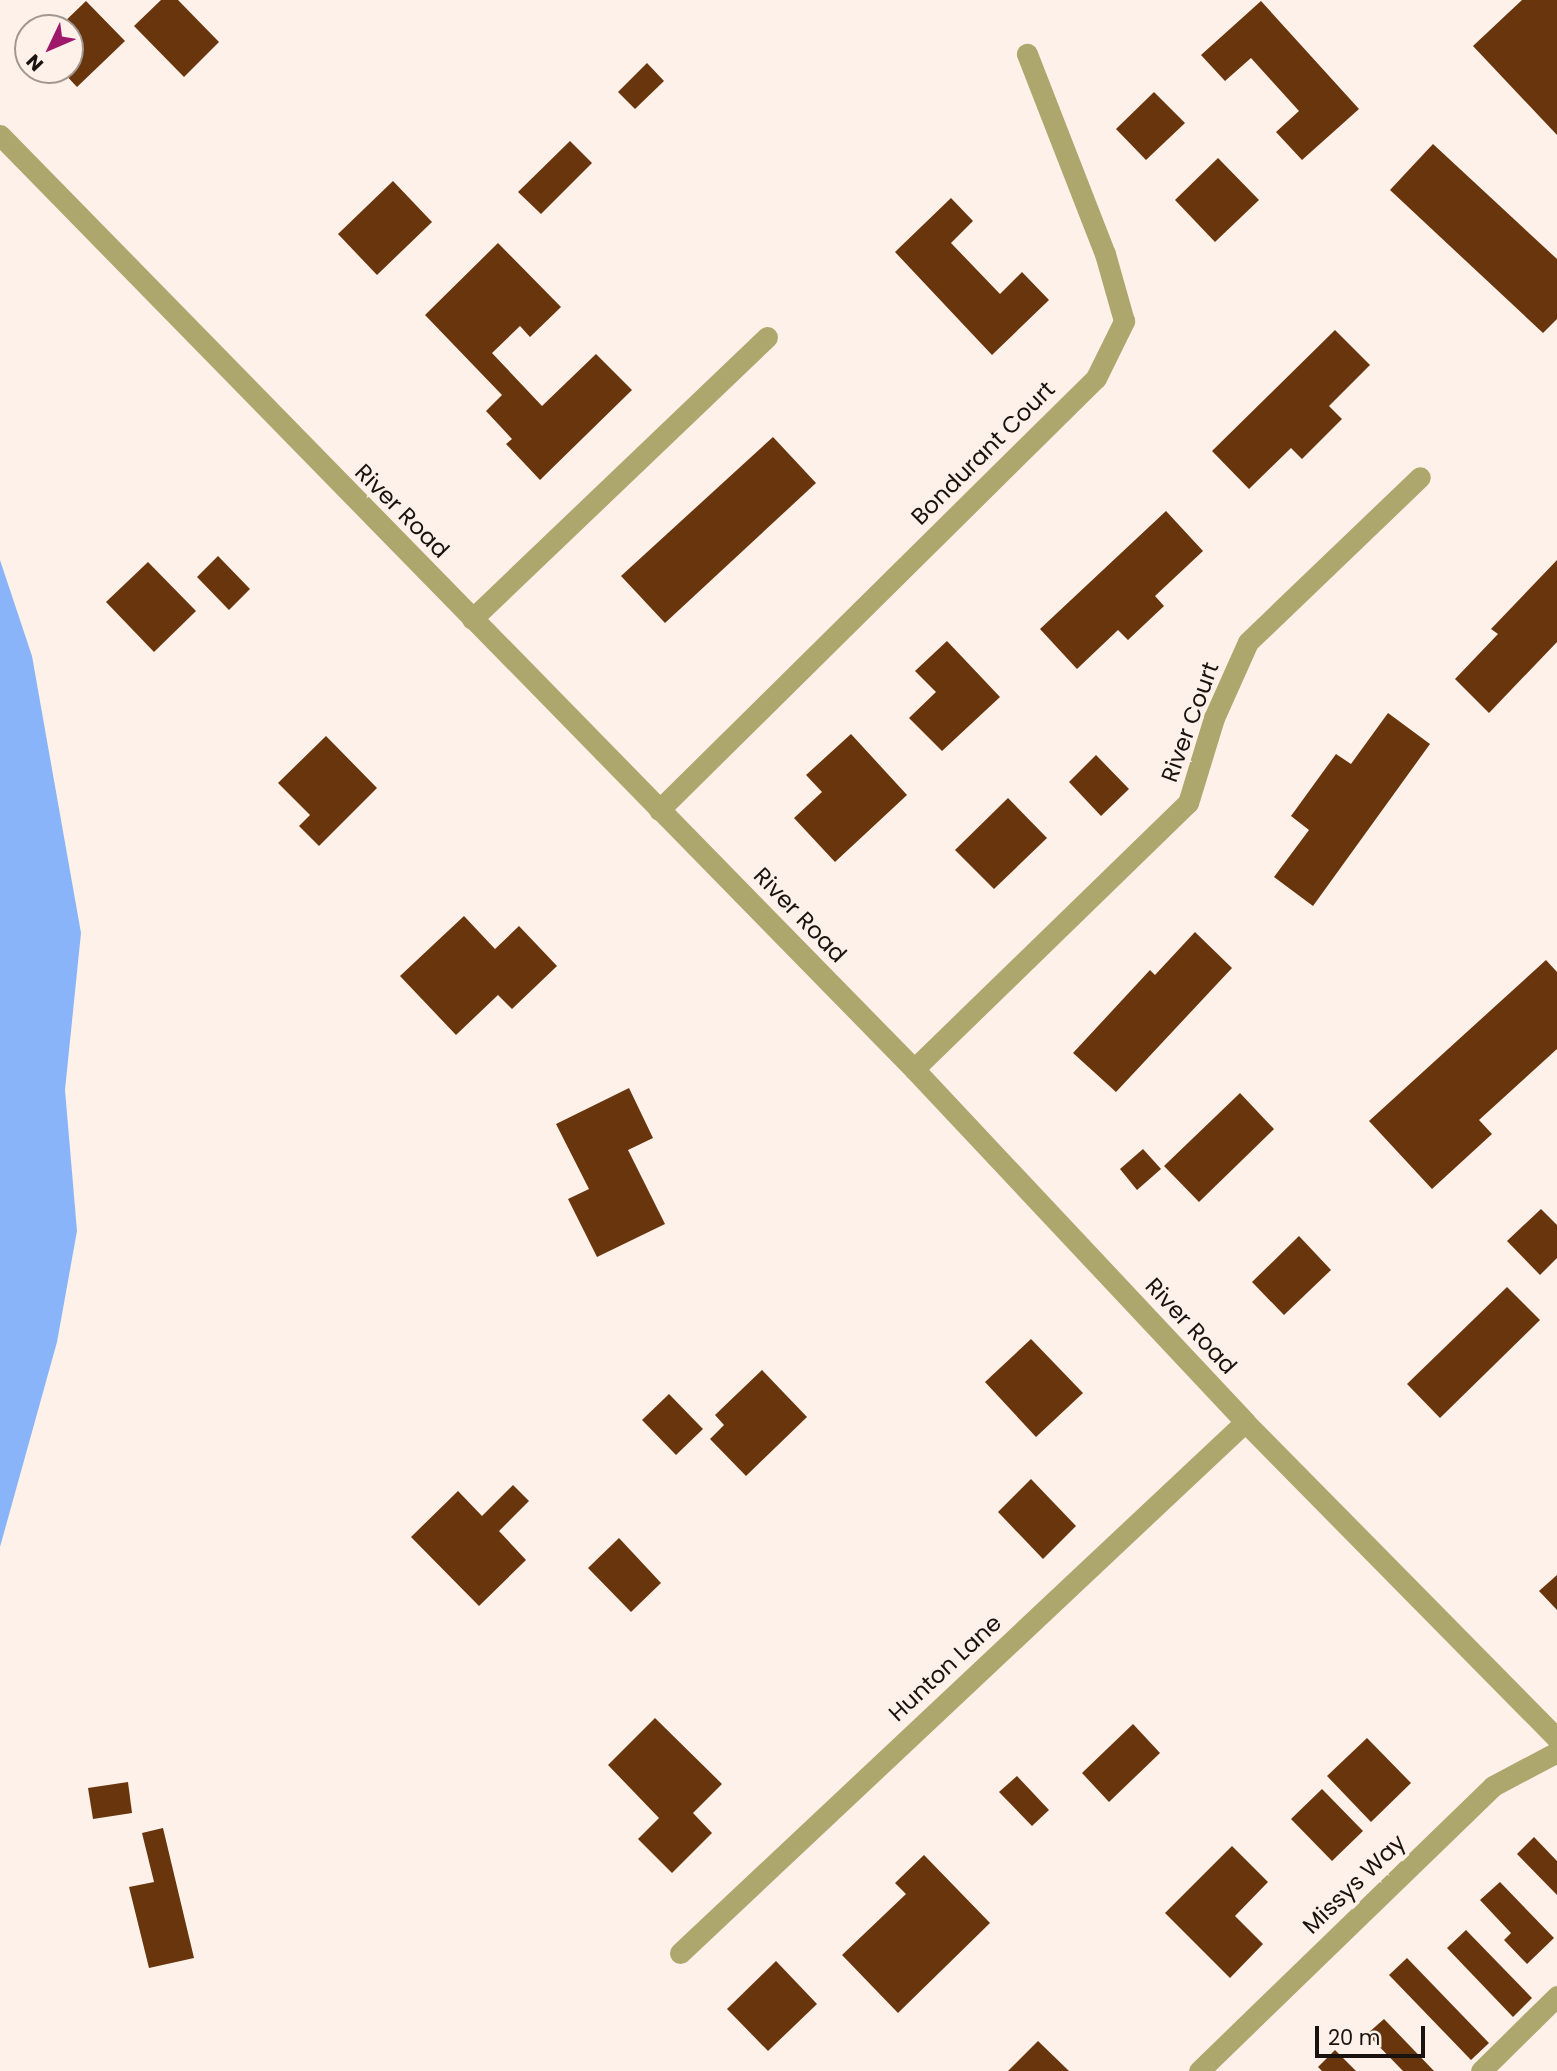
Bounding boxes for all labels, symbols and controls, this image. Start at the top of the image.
north arrow [14,14,84,84]
text: N [20,48,50,77]
street label: Bondurant Court [906,376,1060,530]
street label: River Road [349,458,455,564]
street label: River Court [1156,658,1224,786]
street label: River Road [748,862,852,968]
street label: River Road [1140,1272,1242,1380]
street label: Hunton Lane [883,1609,1007,1727]
street label: Missys Way [1297,1828,1411,1940]
scale bar [1319,2011,1429,2056]
text: 20 m [1328,2023,1381,2052]

